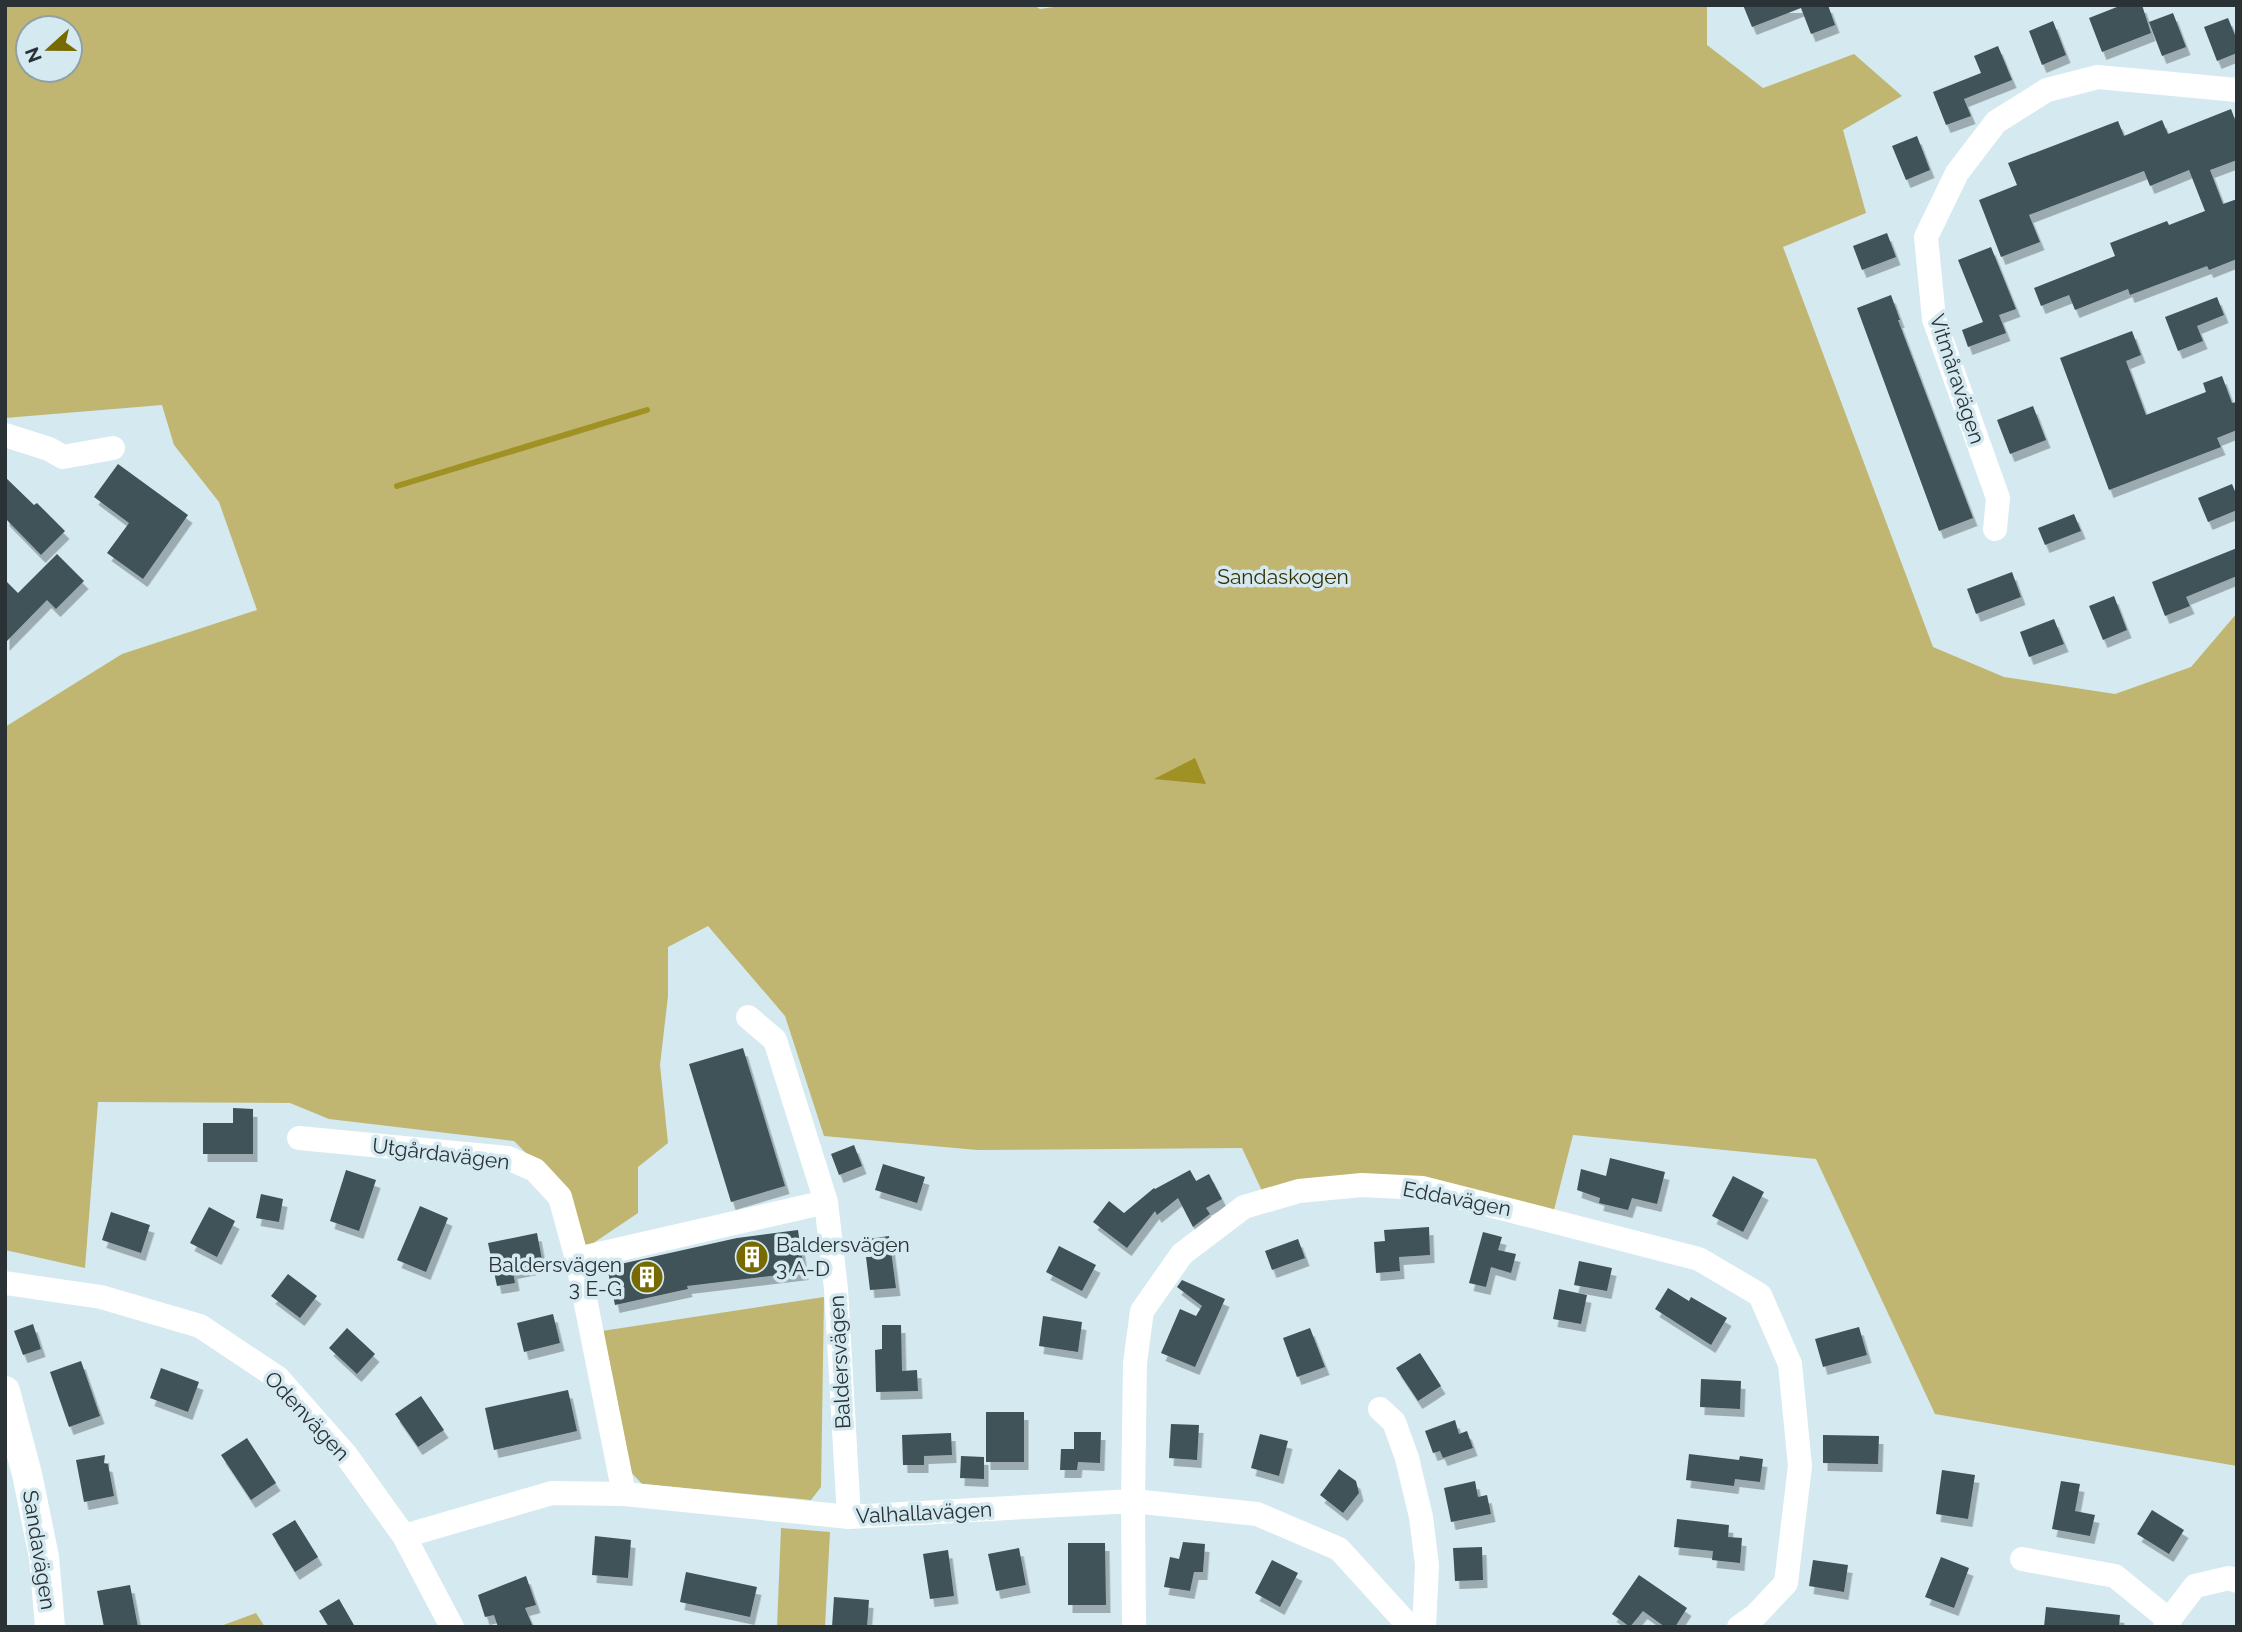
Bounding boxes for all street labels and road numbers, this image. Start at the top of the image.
street label: Vitmåravägen [1925,311,1990,447]
street label: Utgårdavägen [371,1133,511,1174]
street label: Eddavägen [1401,1176,1513,1221]
street label: Baldersvägen [824,1295,855,1429]
street label: Odenvägen [260,1366,355,1466]
street label: Sandavägen [18,1488,61,1611]
street label: Valhallavägen [855,1496,993,1529]

